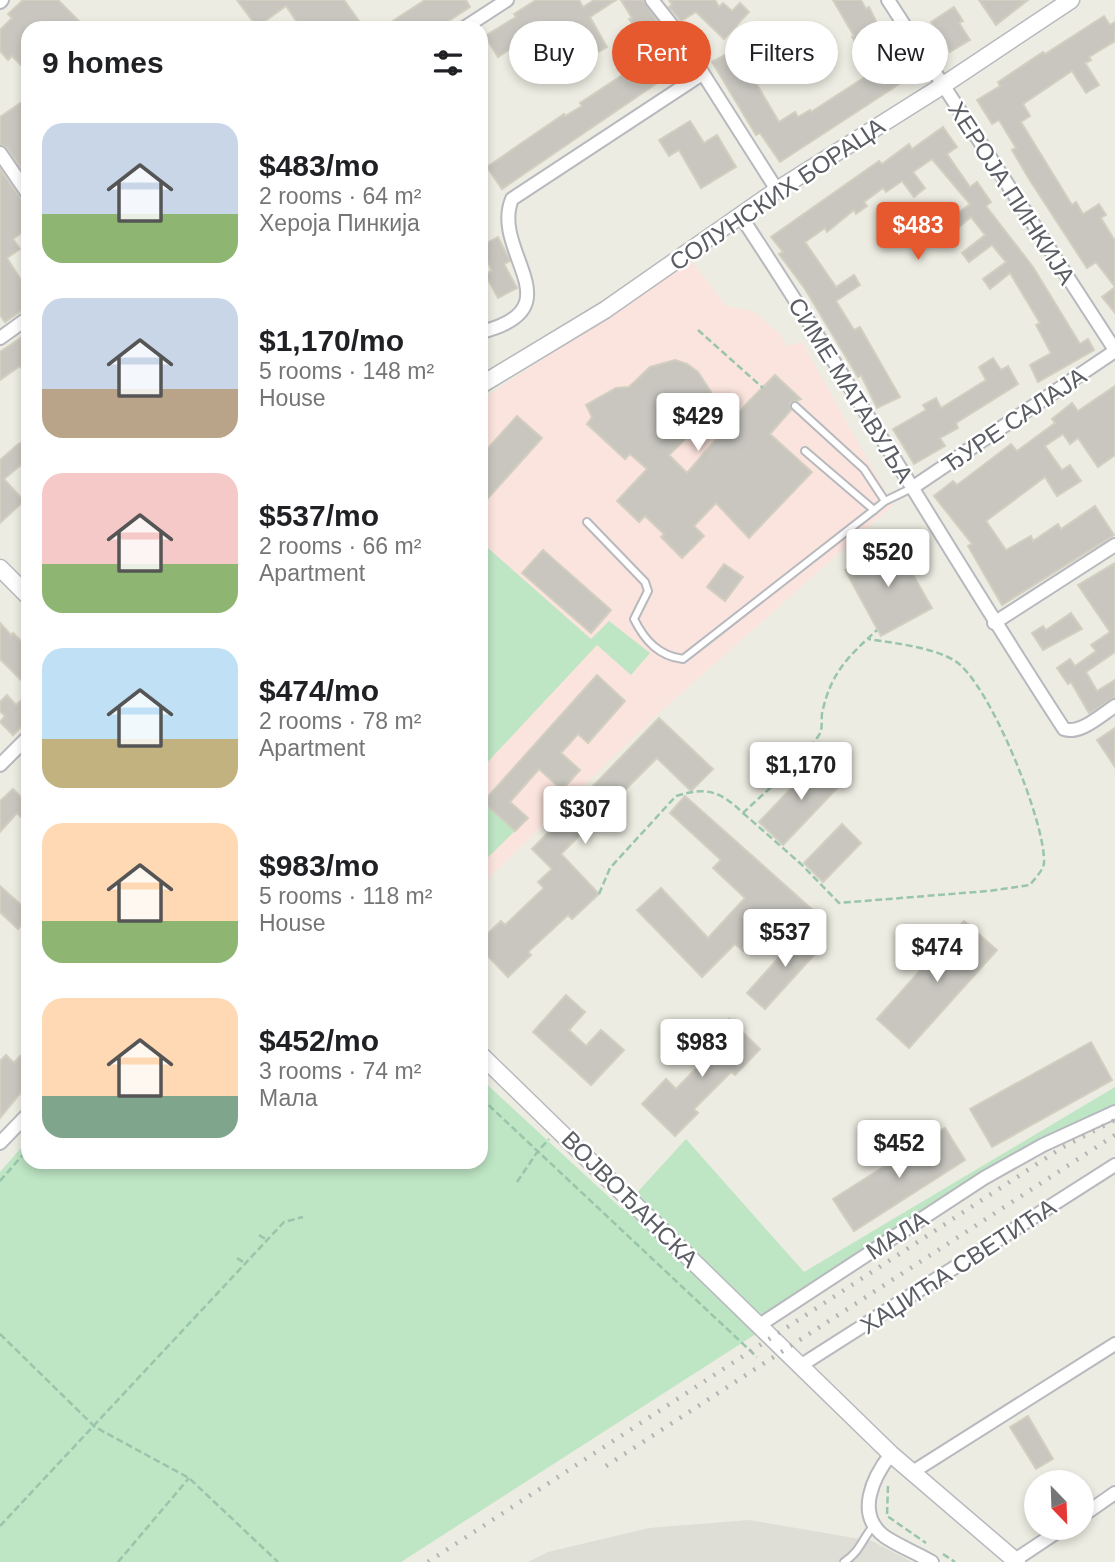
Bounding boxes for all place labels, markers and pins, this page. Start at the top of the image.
pin: $483 [877,202,959,262]
pin: $429 [657,393,739,453]
pin: $520 [847,530,929,589]
pin: $1,170 [744,742,858,802]
pin: $307 [544,786,626,846]
pin: $537 [744,909,826,969]
pin: $474 [896,925,978,984]
pin: $983 [661,1020,743,1079]
pin: $452 [858,1120,940,1180]

